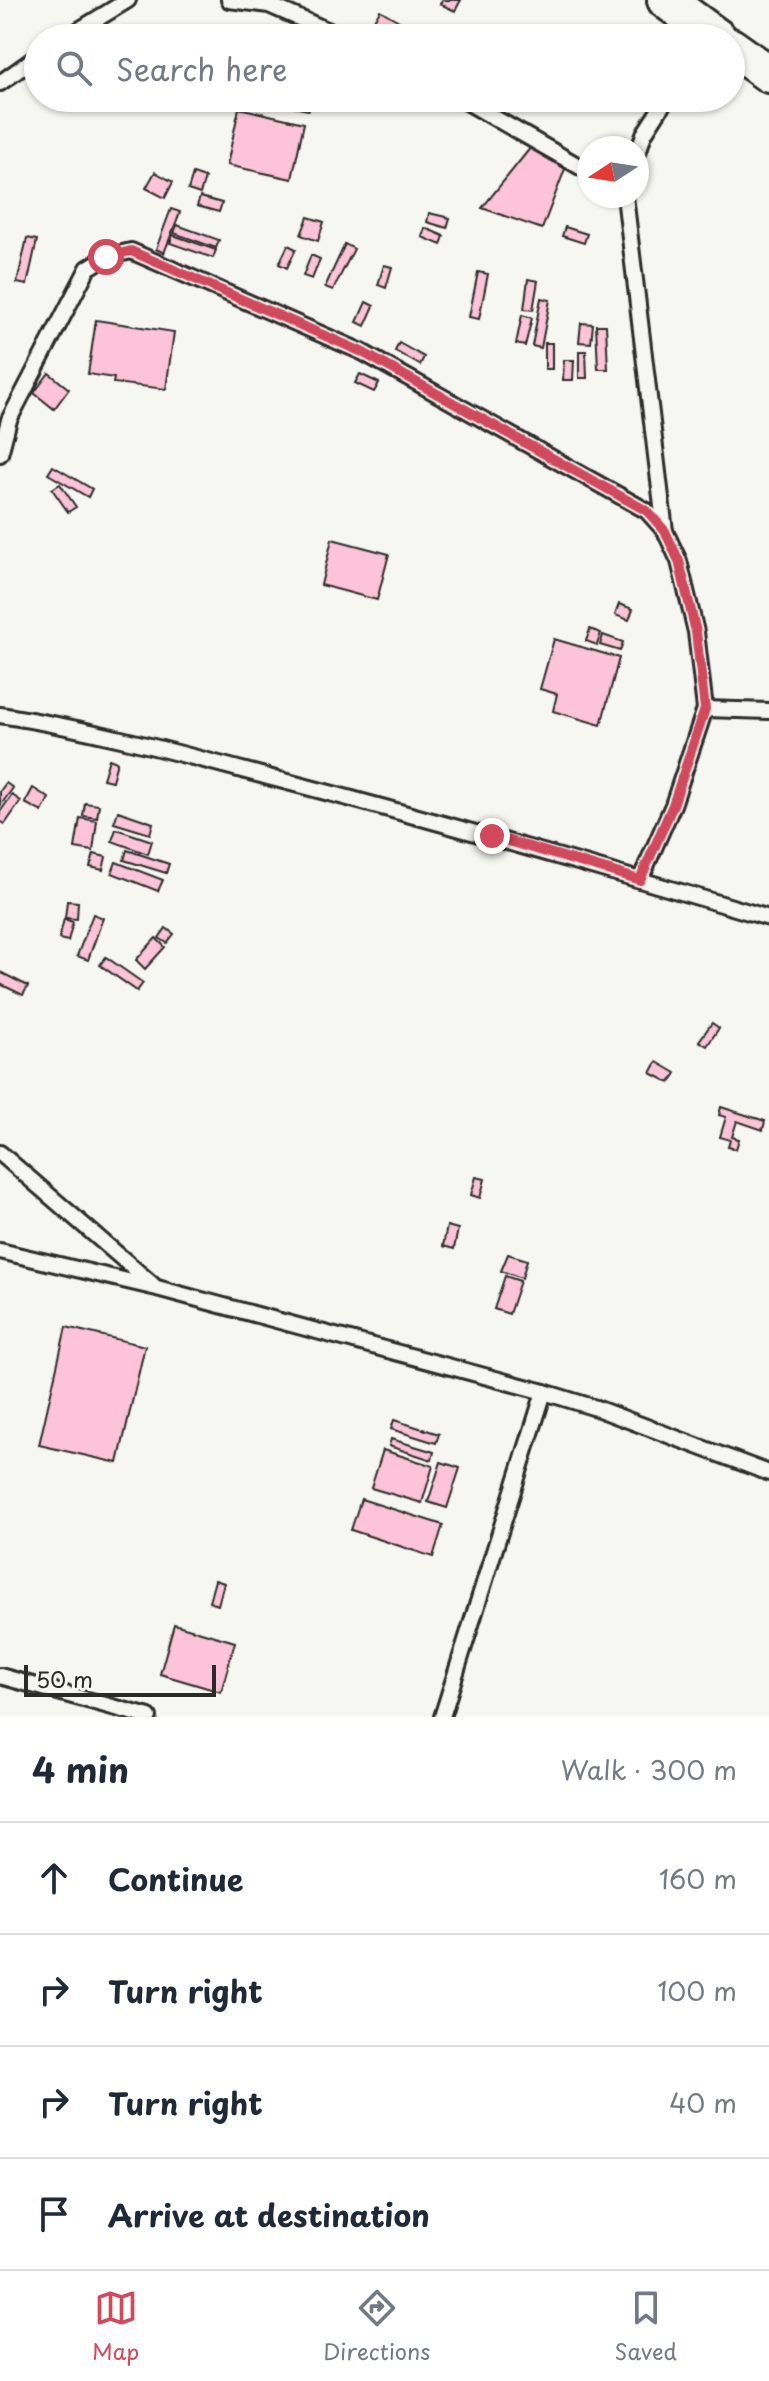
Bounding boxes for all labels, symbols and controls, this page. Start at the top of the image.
search box [24,24,745,112]
icon: search [52,46,96,90]
text: Search here [116,46,288,91]
north arrow [577,136,649,208]
route start [88,239,124,275]
route end [474,818,510,854]
scale bar [24,1661,216,1697]
text: 50 m [36,1662,93,1695]
text: 4 min [32,1743,129,1795]
text: Walk · 300 m [561,1750,737,1789]
icon: ahead [32,1856,76,1900]
text: Continue [108,1856,243,1901]
text: 160 m [659,1859,737,1898]
icon: right [32,1968,76,2012]
text: Turn right [108,1968,263,2013]
text: 100 m [657,1971,737,2010]
icon: right [32,2080,76,2124]
text: Turn right [108,2080,263,2125]
text: 40 m [669,2083,737,2122]
icon: arrive [32,2192,76,2236]
text: Arrive at destination [108,2192,430,2237]
tab: Map [92,2286,139,2367]
tab: Directions [323,2286,430,2367]
tab: Saved [614,2286,677,2367]

